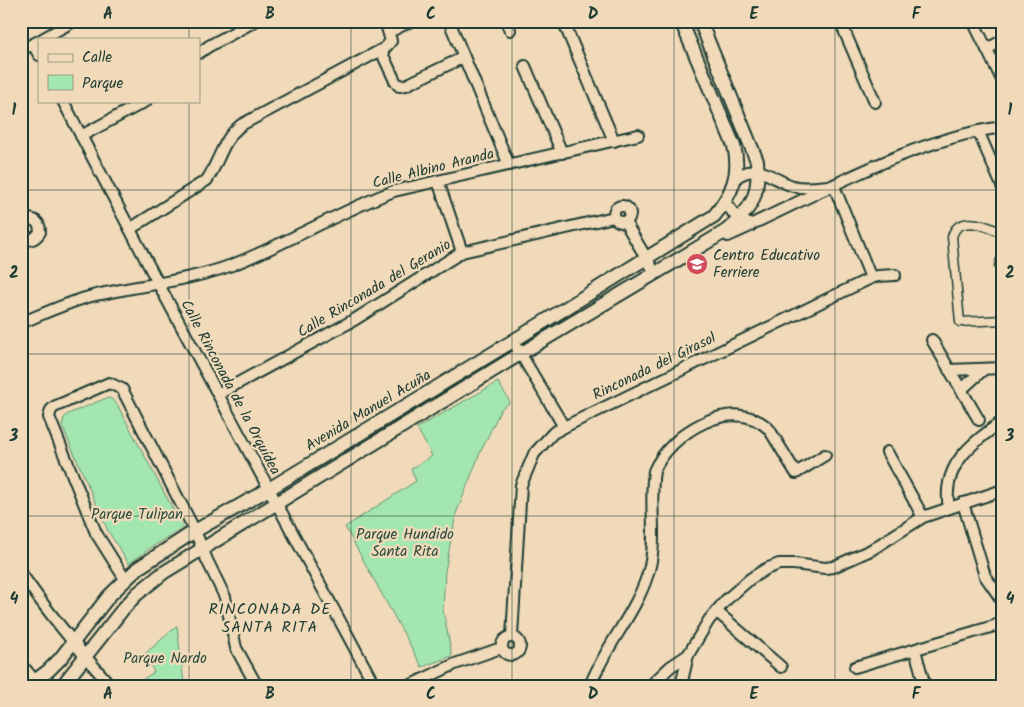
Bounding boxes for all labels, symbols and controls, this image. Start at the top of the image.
text: A [103,2,113,27]
text: B [265,2,275,27]
text: C [426,2,436,27]
text: D [588,2,599,27]
text: E [750,2,760,27]
text: F [912,2,922,27]
legend [38,38,200,102]
text: Calle [82,46,112,70]
text: Parque [82,72,123,96]
text: 1 [12,98,17,123]
text: 1 [1008,98,1013,123]
street label: Calle Albino Aranda [370,142,497,196]
street label: Calle Rinconada del Geranio [293,233,456,344]
place label: Centro Educativo Ferriere [713,244,820,285]
school or university icon: Centro Educativo Ferriere [685,252,709,276]
text: 2 [9,261,19,286]
text: 2 [1005,261,1015,286]
street label: Calle Rinconada de la Orquídea [174,295,287,480]
street label: Rinconada del Girasol [589,326,721,407]
street label: Avenida Manuel Acuña [301,364,436,458]
text: 3 [9,424,19,449]
text: 3 [1005,424,1015,449]
park label: Parque Tulipan [91,503,183,527]
park label: Parque Hundido Santa Rita [356,523,454,564]
text: 4 [10,587,19,612]
text: 4 [1006,587,1015,612]
district label: RINCONADA DE SANTA RITA [208,597,332,640]
park label: Parque Nardo [123,647,207,671]
text: A [103,682,113,707]
text: B [265,682,275,707]
text: C [426,682,436,707]
text: D [588,682,599,707]
text: E [750,682,760,707]
text: F [912,682,922,707]

